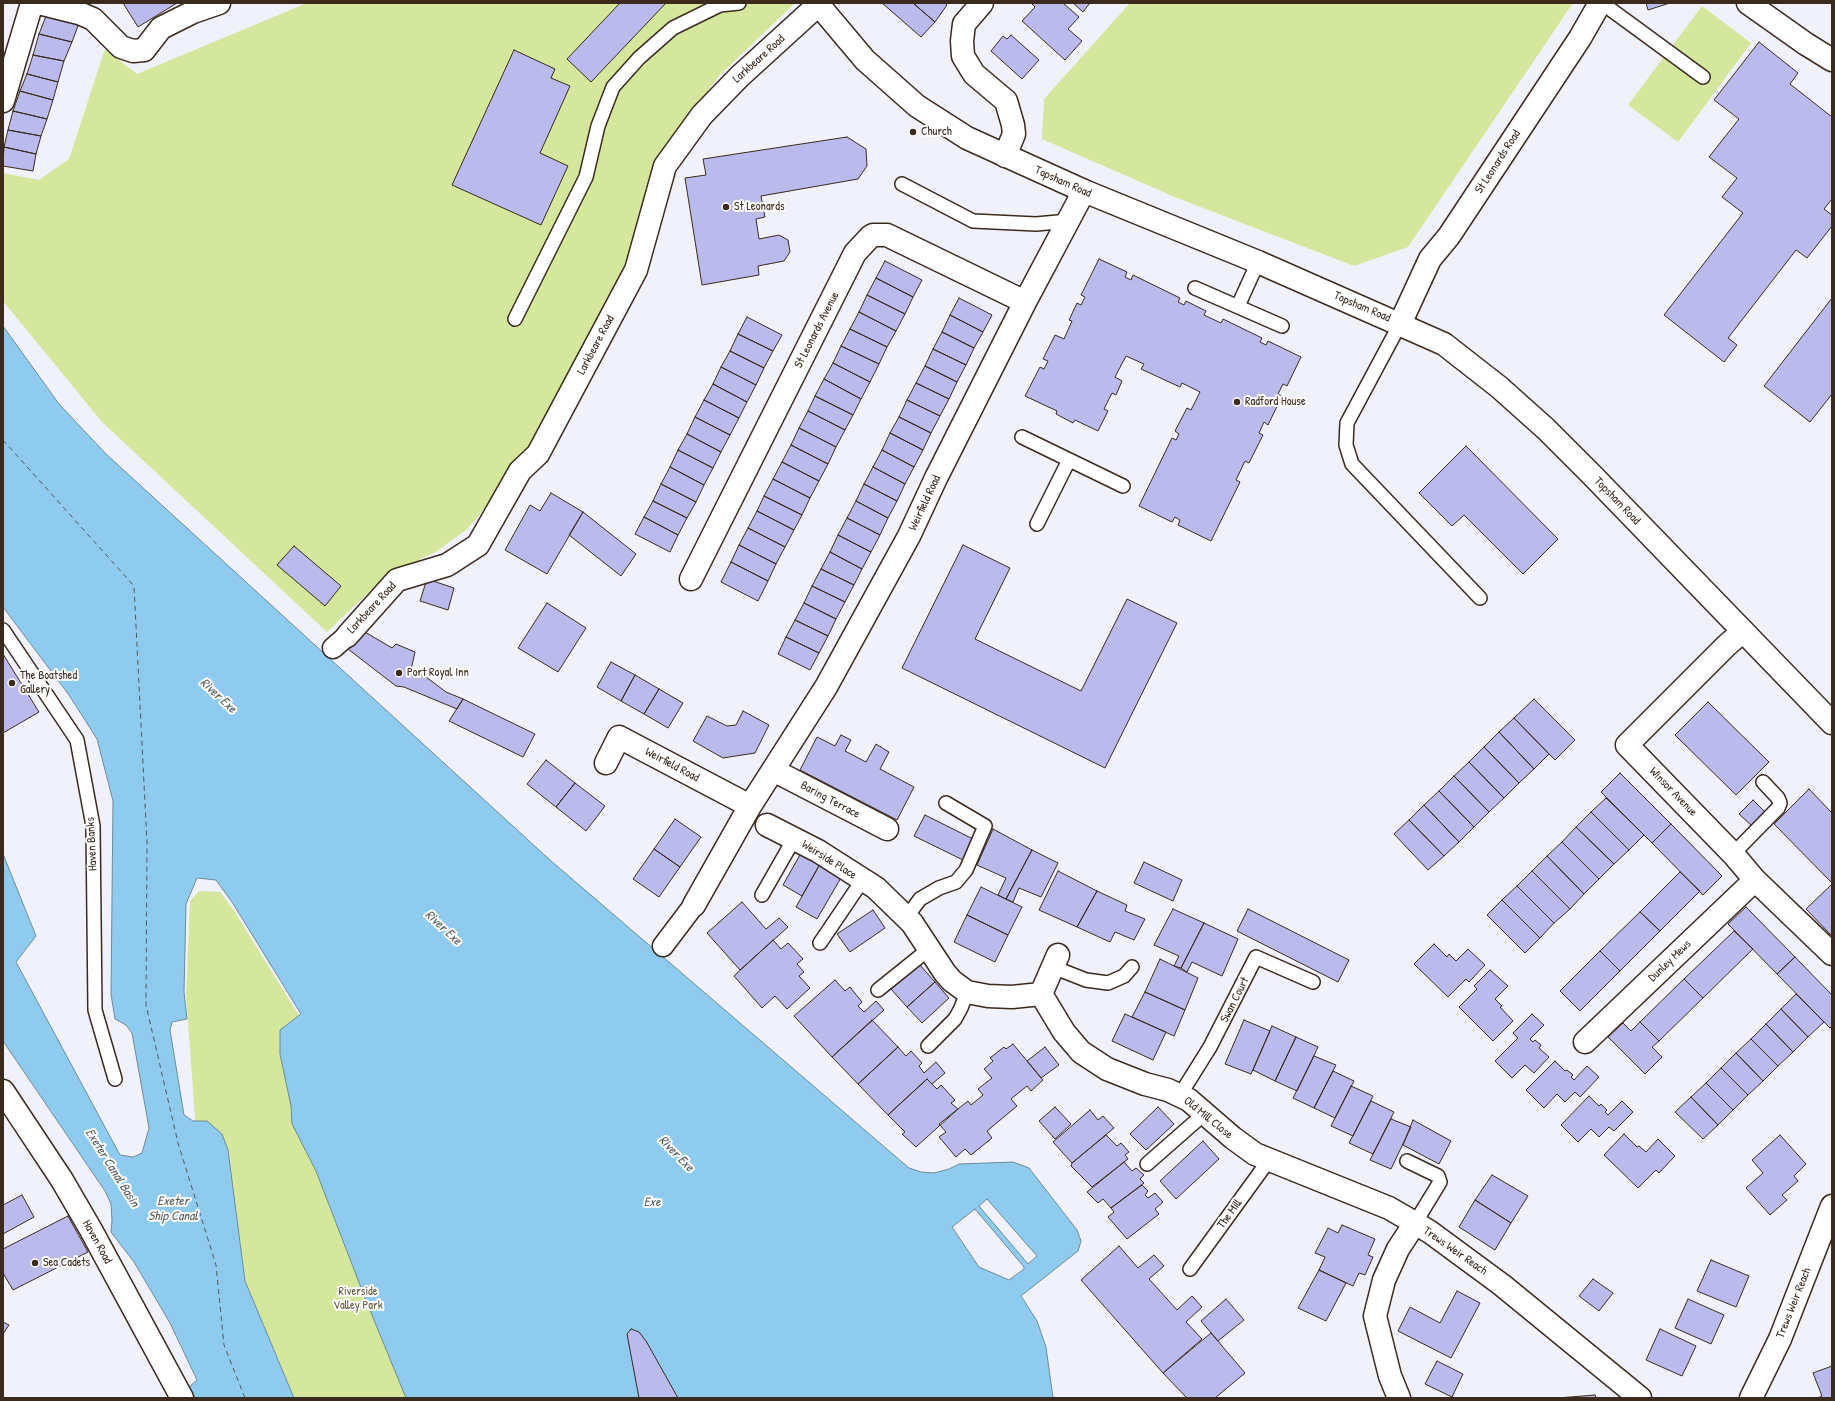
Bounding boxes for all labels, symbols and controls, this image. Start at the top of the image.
street label: Larkbeare Road [730,32,788,86]
place label: Church [921,125,952,139]
marker: Church [908,127,918,137]
street label: St Leonards Road [1472,127,1524,197]
street label: Topsham Road [1032,163,1094,201]
place label: St Leonards [734,200,785,214]
marker: St Leonards [721,202,731,212]
street label: St Leonards Avenue [792,289,842,371]
street label: Topsham Road [1331,289,1393,325]
street label: Larkbeare Road [574,313,618,377]
place label: Radford House [1245,395,1306,409]
marker: Radford House [1232,397,1242,407]
street label: Weirfield Road [906,473,944,533]
street label: Topsham Road [1591,474,1643,528]
street label: Larkbeare Road [345,579,399,637]
place label: Port Royal Inn [407,666,469,680]
marker: Port Royal Inn [394,668,404,678]
place label: The Boatshed Gallery [20,669,77,697]
water label: River Exe [197,675,239,717]
marker: The Boatshed Gallery [7,678,17,688]
street label: Weirfield Road [642,745,702,785]
street label: Winsor Avenue [1646,764,1700,820]
street label: Baring Terrace [798,778,862,822]
street label: Haven Banks [83,817,101,871]
street label: Weirside Place [799,837,859,883]
water label: River Exe [422,907,464,949]
street label: Dunley Mews [1646,937,1694,985]
street label: Swan Court [1217,975,1253,1025]
street label: Old Mill Close [1181,1094,1235,1142]
water label: Exeter Canal Basin [82,1126,142,1210]
water label: River Exe [655,1133,697,1175]
water label: Exeter Ship Canal [148,1194,198,1225]
water label: Exe [644,1195,660,1211]
street label: The Mill [1214,1196,1246,1232]
street label: Haven Road [79,1218,115,1266]
street label: Trews Weir Reach [1420,1224,1490,1278]
place label: Sea Cadets [43,1256,90,1270]
marker: Sea Cadets [30,1258,40,1268]
street label: Trews Weir Reach [1773,1266,1815,1340]
park label: Riverside Valley Park [333,1285,383,1313]

